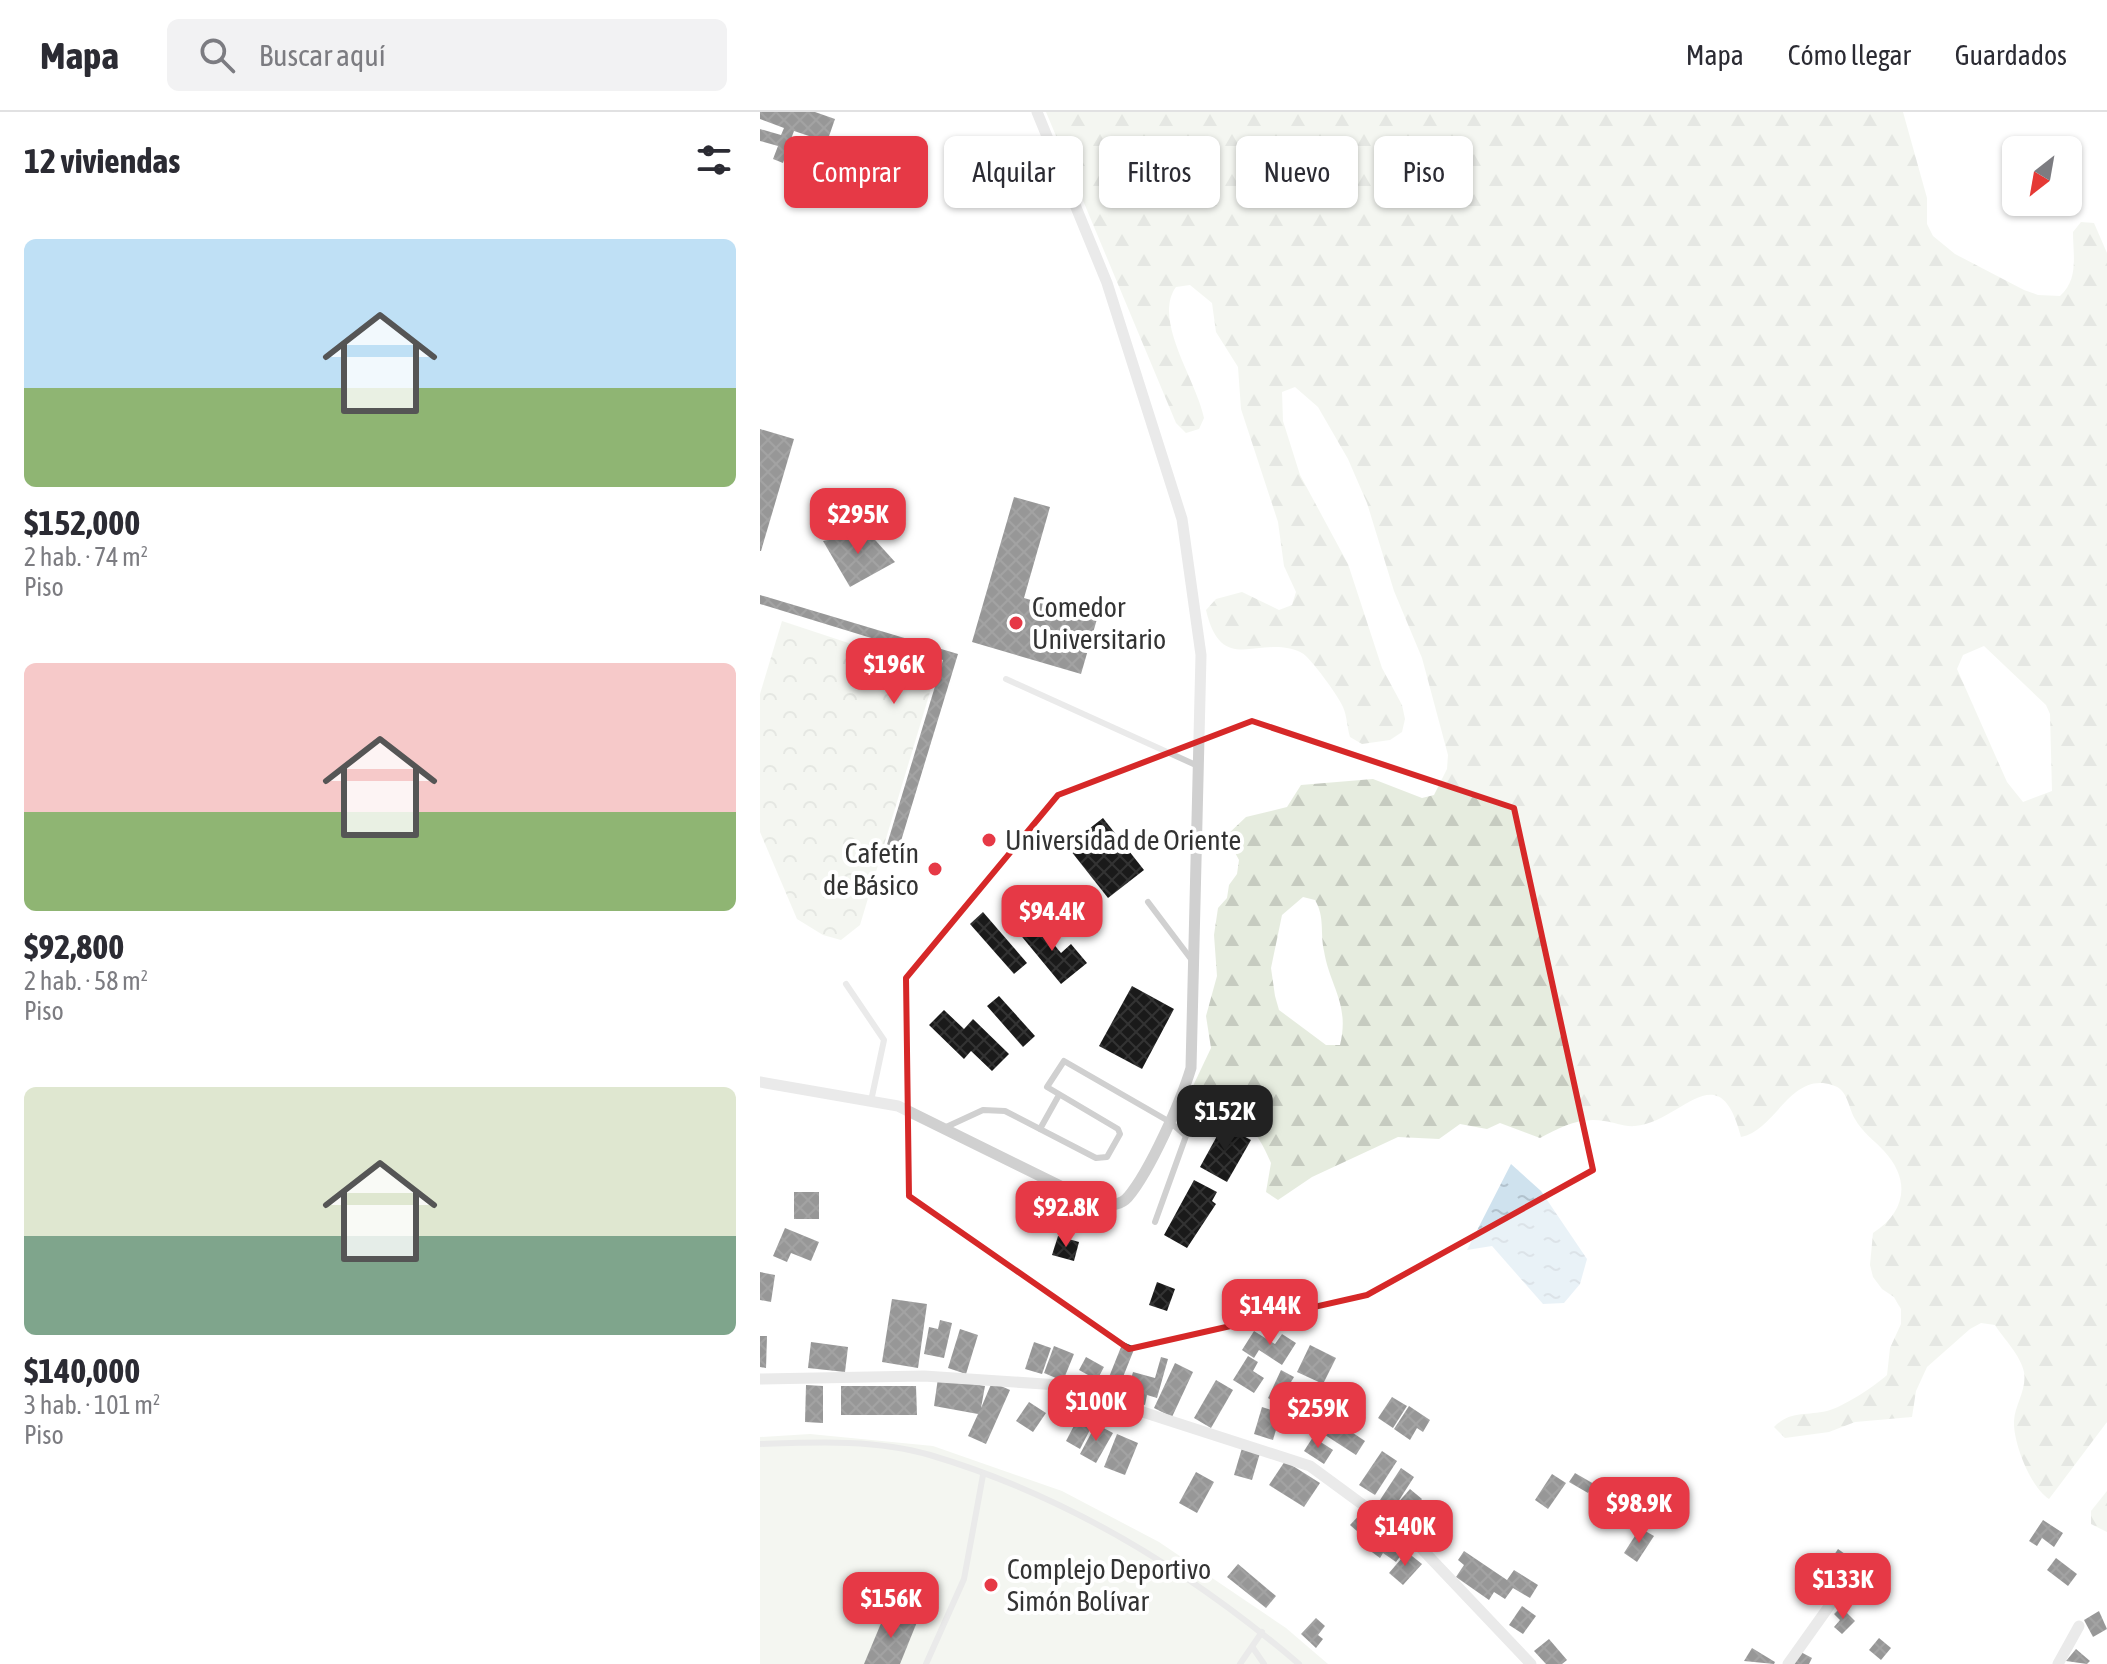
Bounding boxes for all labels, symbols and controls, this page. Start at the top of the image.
search box [167,19,727,91]
icon: search [195,33,239,77]
text: Mapa [40,34,119,77]
text: Buscar aquí [259,38,386,72]
text: Mapa [1686,39,1744,71]
text: Cómo llegar [1788,39,1911,71]
text: Guardados [1955,39,2067,71]
chip: Comprar [784,136,928,208]
chip: Alquilar [944,136,1083,208]
chip: Filtros [1099,136,1220,208]
chip: Nuevo [1236,136,1358,208]
chip: Piso [1374,136,1473,208]
north arrow [2002,136,2082,216]
map controls [2002,136,2082,216]
icon: filters [692,138,736,182]
text: 12 viviendas [24,141,180,180]
icon: home [308,291,452,435]
pin: $295K [802,488,914,556]
text: $295K [828,499,888,529]
text: $152,000 [24,503,140,542]
text: 2 hab. · 74 m² [24,542,148,572]
text: Piso [24,572,64,602]
place label: Comedor Universitario [1032,591,1166,655]
marker: Comedor Universitario [1007,614,1025,632]
pin: $196K [838,638,950,706]
text: $196K [864,649,924,679]
icon: home [308,715,452,859]
place label: Universidad de Oriente [1005,824,1241,856]
marker: Universidad de Oriente [980,831,998,849]
place label: Cafetín de Básico [823,837,919,901]
marker: Cafetín de Básico [926,860,944,878]
pin: $94.4K [987,885,1117,953]
text: $94.4K [1020,896,1084,926]
text: $92,800 [24,927,124,966]
text: 2 hab. · 58 m² [24,966,148,996]
text: Piso [24,996,64,1026]
pin: $152K [1169,1085,1281,1153]
text: $152K [1195,1096,1255,1126]
icon: home [308,1139,452,1283]
pin: $92.8K [1001,1181,1131,1249]
text: $92.8K [1034,1192,1098,1222]
pin: $144K [1214,1279,1326,1347]
text: $144K [1240,1290,1300,1320]
text: $140,000 [24,1351,140,1390]
pin: $100K [1040,1375,1152,1443]
pin: $259K [1262,1382,1374,1450]
text: $100K [1066,1386,1126,1416]
text: 3 hab. · 101 m² [24,1390,160,1420]
text: $259K [1288,1393,1348,1423]
text: Piso [24,1420,64,1450]
pin: $98.9K [1574,1477,1704,1545]
text: $98.9K [1607,1488,1671,1518]
pin: $140K [1349,1500,1461,1568]
text: $140K [1375,1511,1435,1541]
place label: Complejo Deportivo Simón Bolívar [1007,1553,1211,1617]
pin: $133K [1787,1553,1899,1621]
text: $133K [1813,1564,1873,1594]
pin: $156K [835,1572,947,1640]
marker: Complejo Deportivo Simón Bolívar [982,1576,1000,1594]
text: $156K [861,1583,921,1613]

